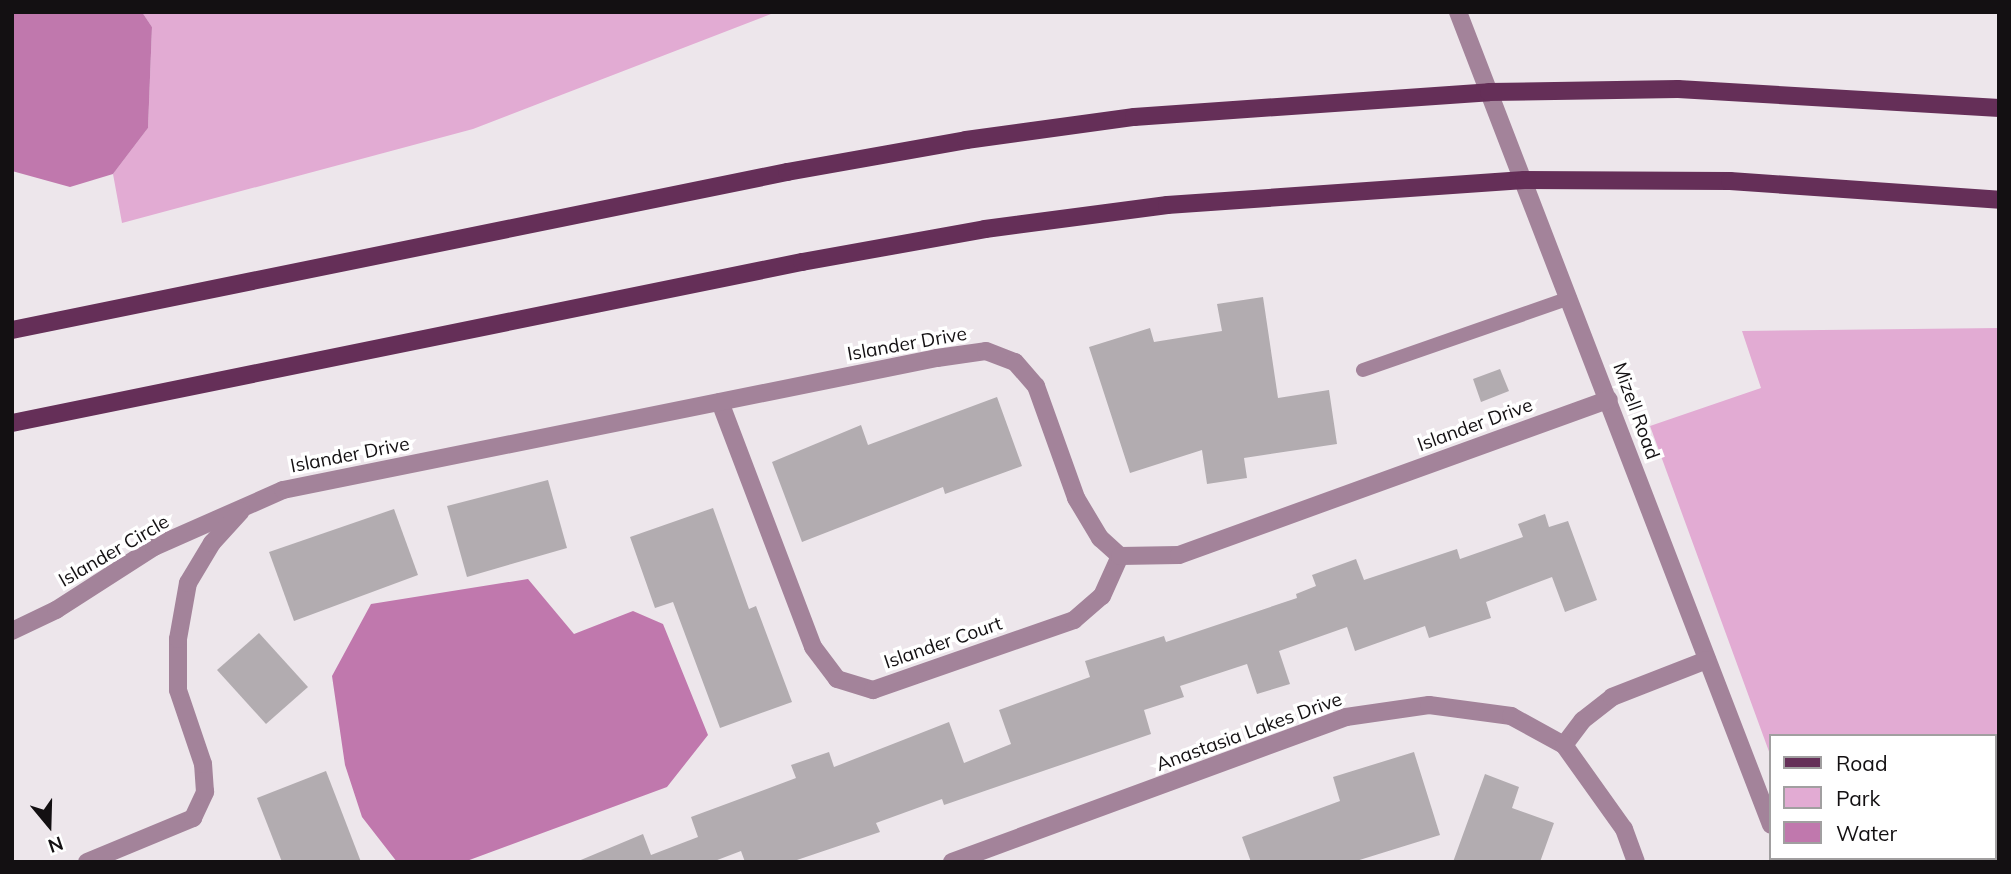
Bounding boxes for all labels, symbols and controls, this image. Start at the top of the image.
street label: Islander Drive [845,322,969,366]
street label: Mizell Road [1608,359,1664,463]
street label: Islander Drive [1414,394,1536,456]
street label: Islander Drive [288,432,412,478]
street label: Islander Circle [55,510,173,592]
street label: Islander Court [881,612,1005,674]
street label: Anastasia Lakes Drive [1153,688,1345,776]
legend [1770,734,1997,860]
text: Road [1836,750,1887,776]
text: Park [1836,785,1880,811]
north arrow [14,790,84,860]
text: Water [1836,820,1897,846]
text: N [45,831,67,859]

